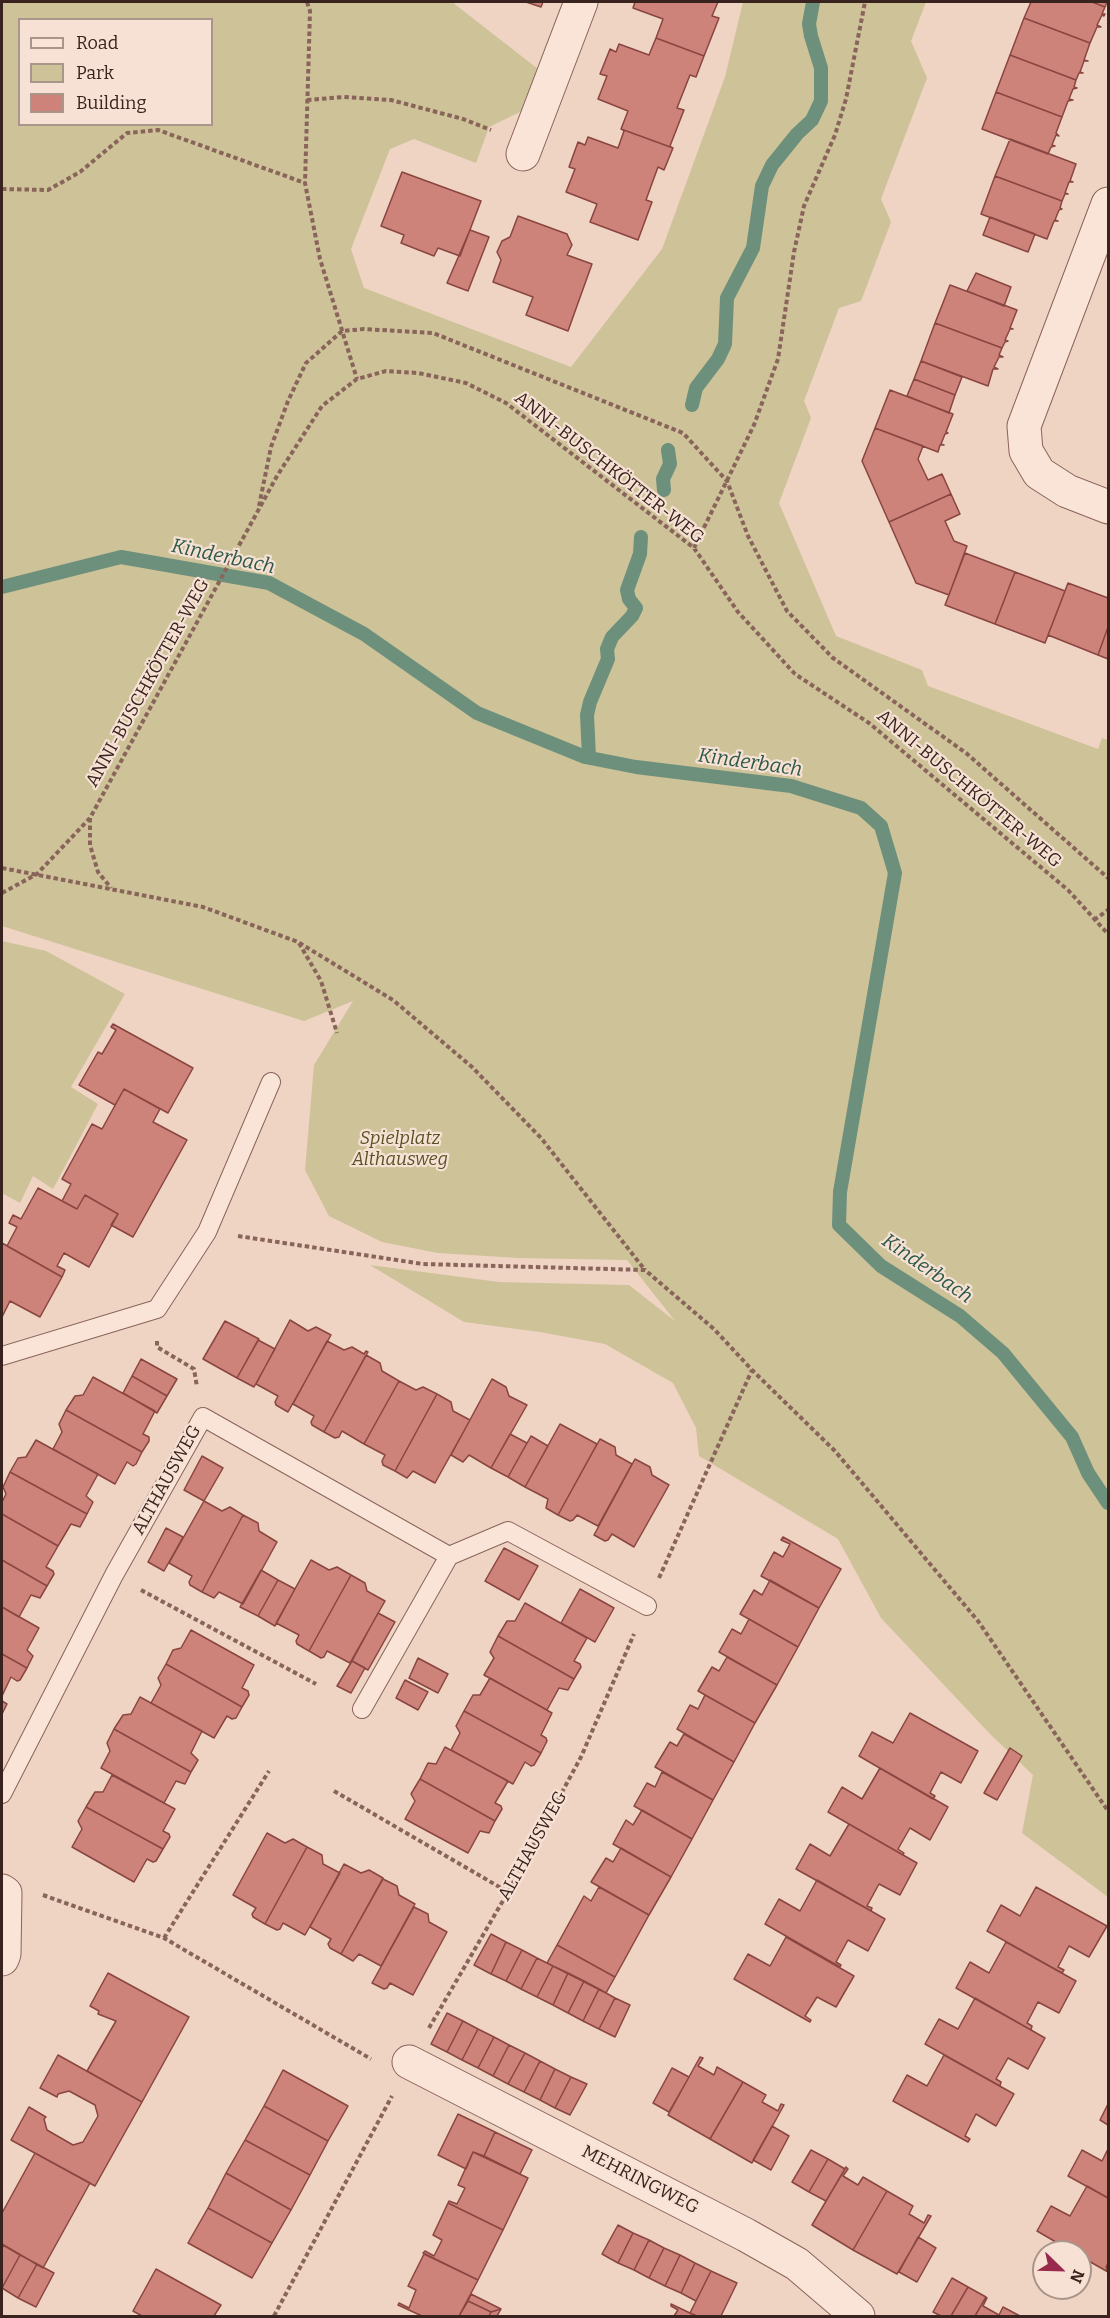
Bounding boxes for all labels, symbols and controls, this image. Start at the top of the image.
legend [18,18,213,126]
text: Road [76,32,118,54]
text: Park [76,62,114,84]
text: Building [76,92,147,114]
street label: ANNI-BUSCHKÖTTER-WEG [510,387,708,549]
water label: Kinderbach [169,534,277,580]
street label: ANNI-BUSCHKÖTTER-WEG [82,575,214,791]
street label: ANNI-BUSCHKÖTTER-WEG [872,705,1066,873]
water label: Kinderbach [696,744,804,782]
park label: Spielplatz Althausweg [352,1128,448,1170]
water label: Kinderbach [877,1229,977,1309]
street label: ALTHAUSWEG [128,1421,206,1539]
street label: ALTHAUSWEG [494,1787,572,1905]
street label: MEHRINGWEG [578,2141,702,2219]
north arrow [1032,2240,1092,2300]
text: N [1066,2267,1088,2286]

